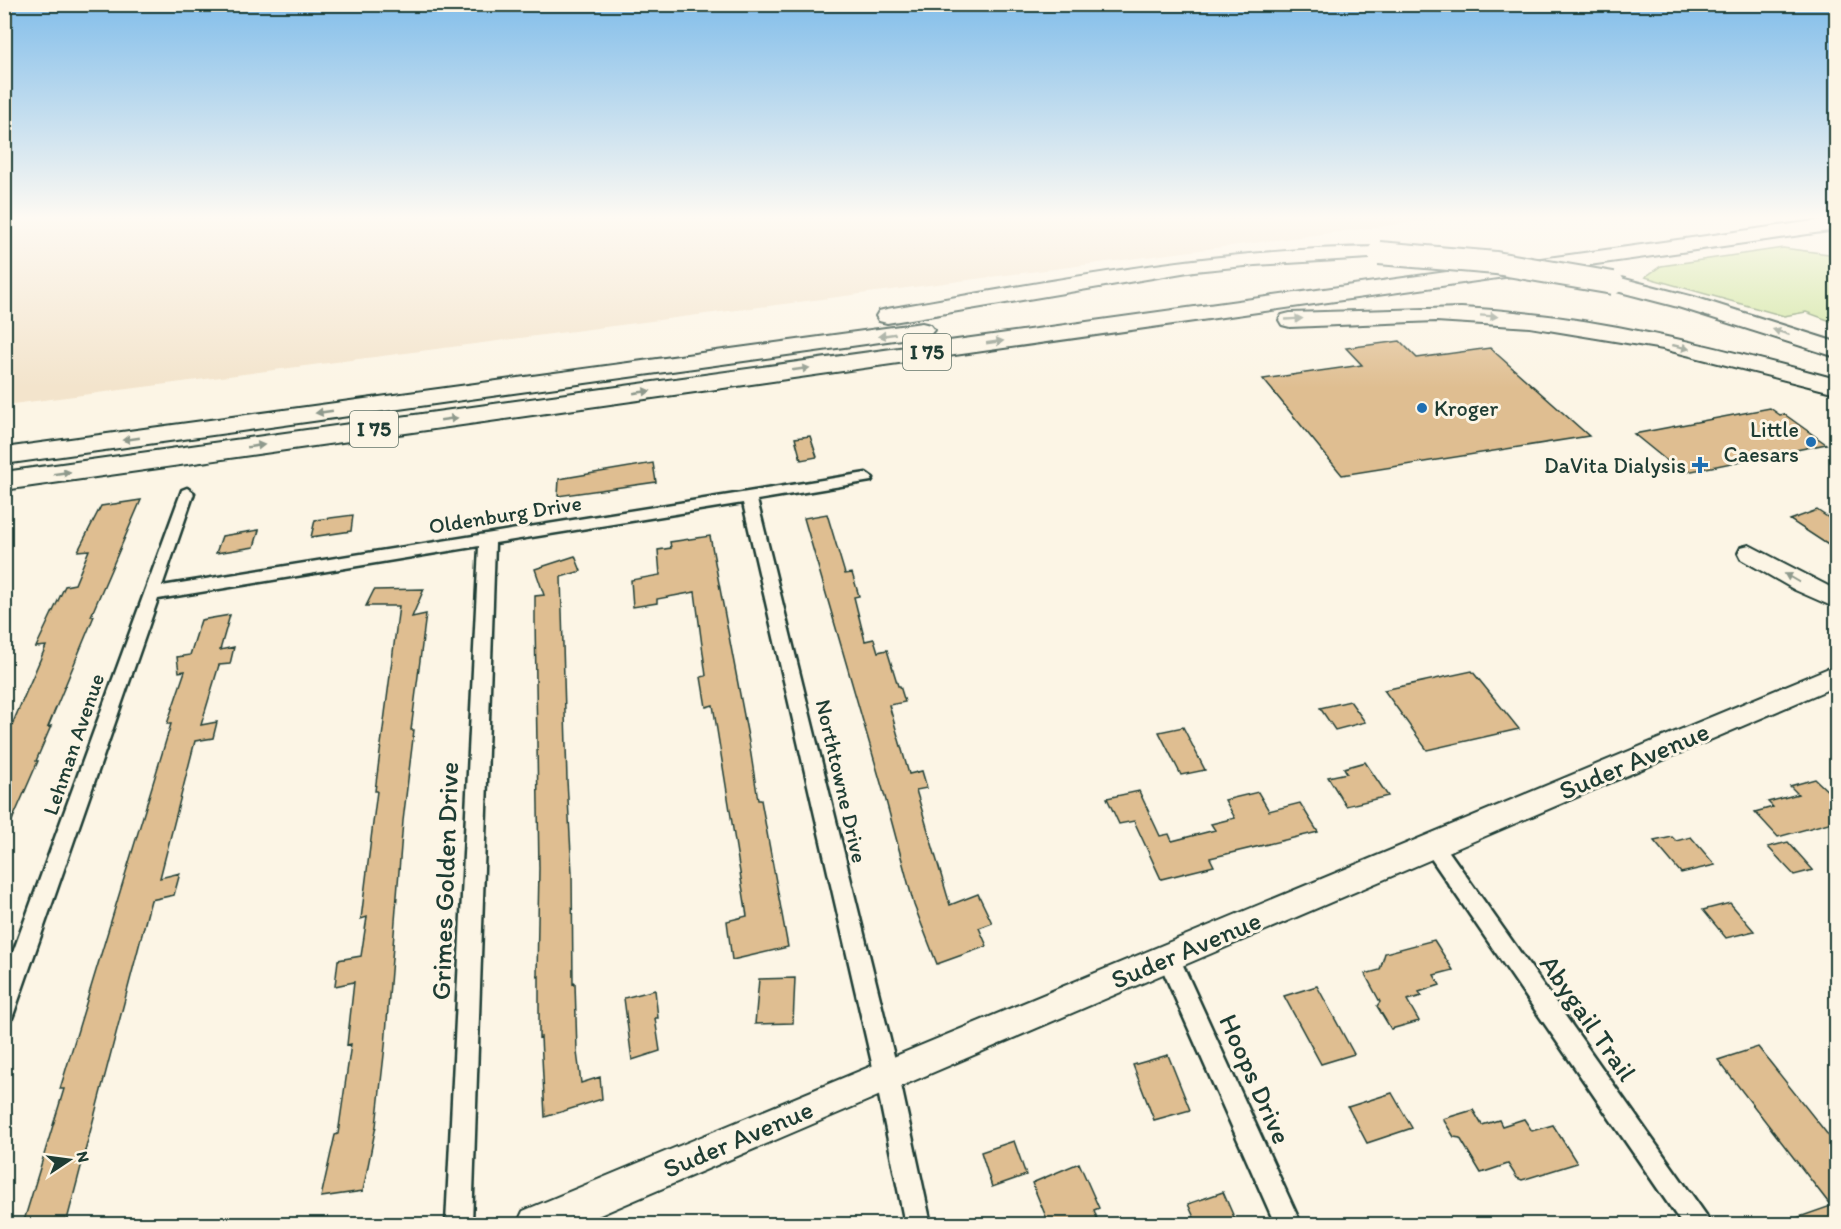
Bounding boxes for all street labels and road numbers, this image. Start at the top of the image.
road number: I 75 [903,334,951,370]
road number: I 75 [350,411,398,447]
street label: Oldenburg Drive [427,489,583,540]
street label: Lehman Avenue [37,670,110,819]
street label: Northtowne Drive [810,697,873,865]
street label: Suder Avenue [1554,714,1714,807]
street label: Grimes Golden Drive [424,761,465,1001]
street label: Suder Avenue [1106,903,1266,996]
street label: Abygail Trail [1533,948,1644,1087]
street label: Hoops Drive [1212,1009,1299,1149]
street label: Suder Avenue [658,1092,818,1185]

